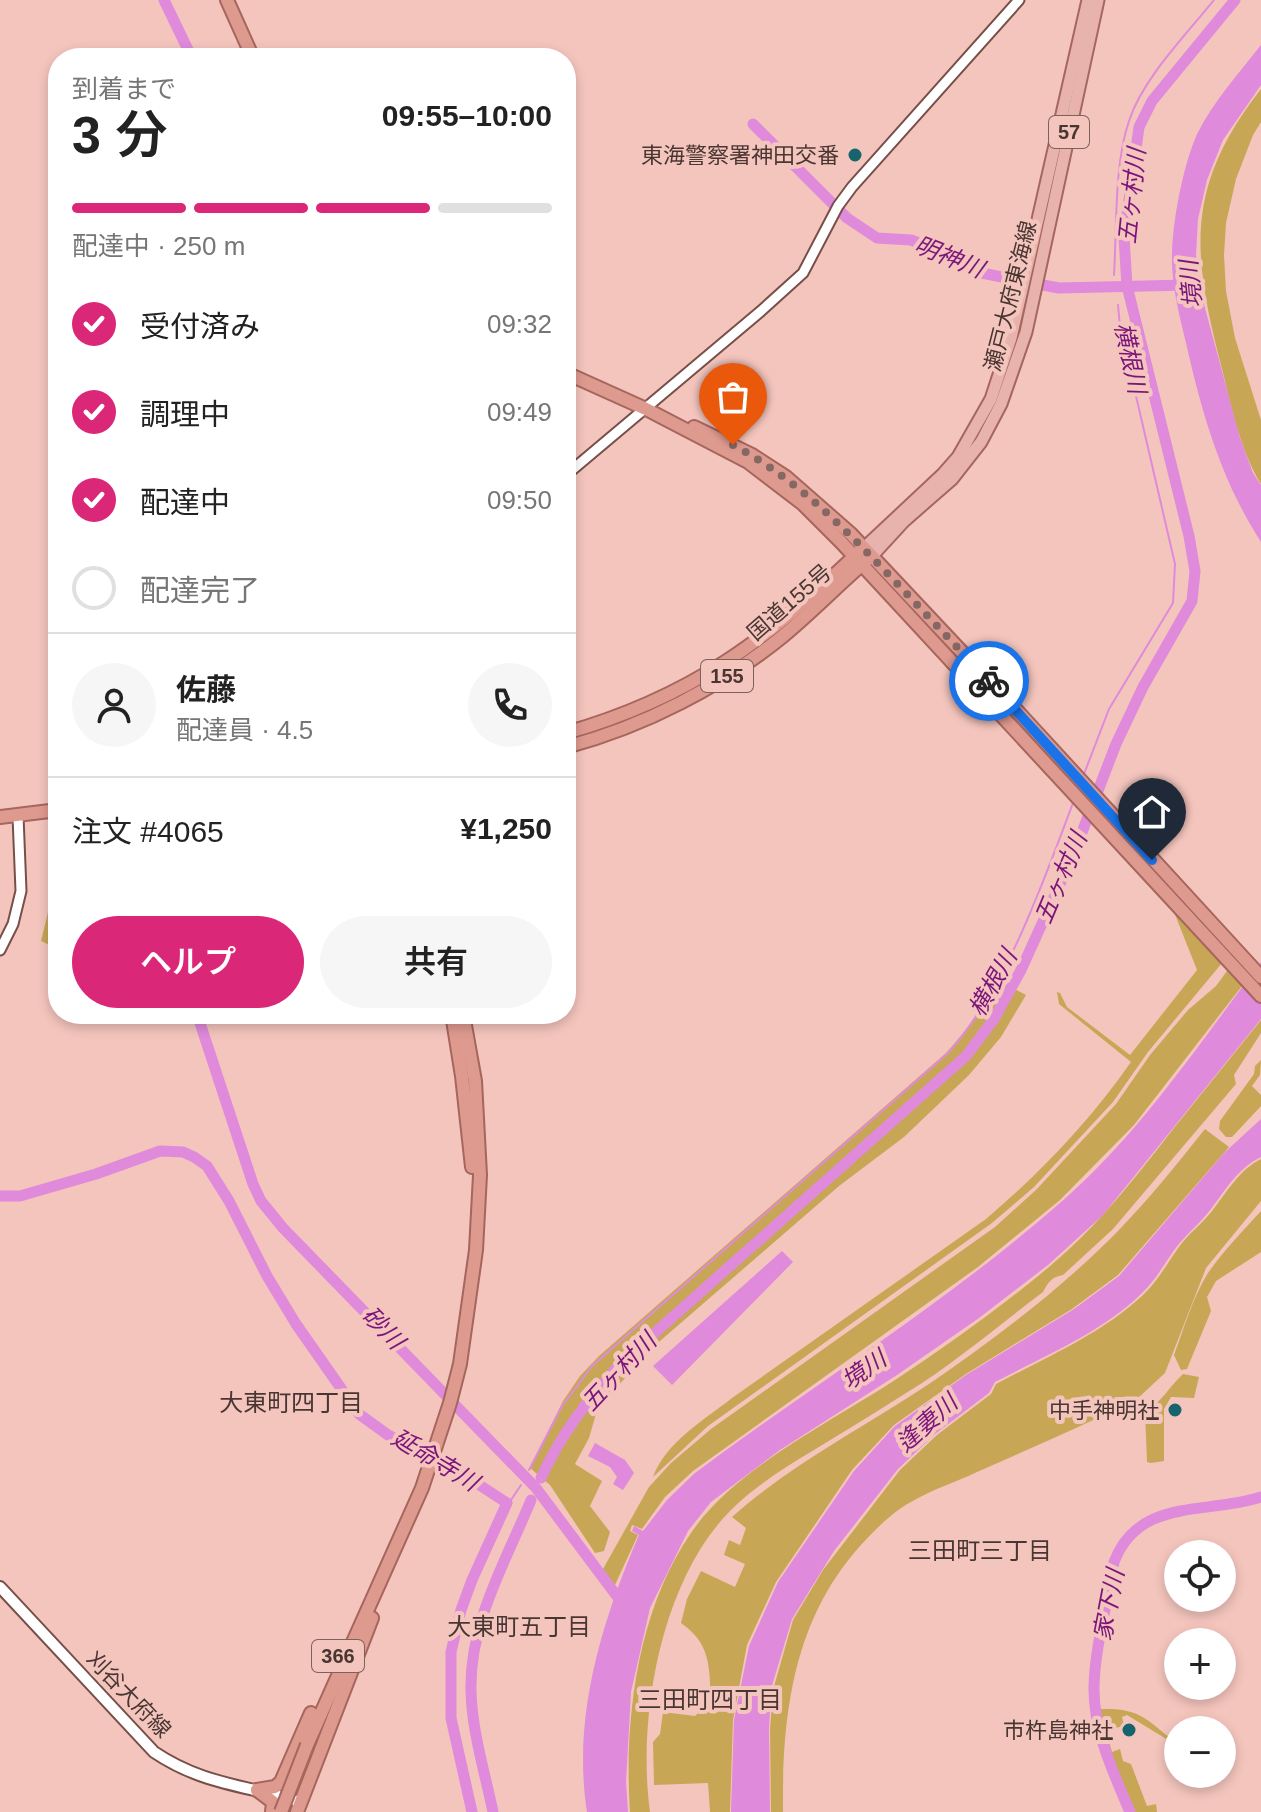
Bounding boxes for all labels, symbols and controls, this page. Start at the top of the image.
text: 到着まで [72,74,176,104]
text: 09:55–10:00 [382,99,552,132]
text: 3 分 [72,106,167,164]
road number: 57 [1049,116,1089,148]
place label: 東海警察署神田交番 [641,143,839,168]
water label: 五ヶ村川 [1113,144,1150,245]
marker: 東海警察署神田交番 [846,146,864,164]
street label: 瀬戸大府東海線 [980,218,1041,374]
text: 配達中 · 250 m [72,231,245,261]
water label: 明神川 [911,231,990,284]
water label: 境川 [1174,256,1206,309]
icon: check [72,302,116,346]
text: 09:32 [487,309,552,339]
text: 受付済み [140,310,260,343]
water label: 横根川 [1110,320,1152,399]
pin [699,363,767,445]
icon: bag [711,375,755,419]
icon: check [72,390,116,434]
text: 09:49 [487,397,552,427]
text: 調理中 [140,398,230,431]
icon: check [72,478,116,522]
text: 09:50 [487,485,552,515]
text: 配達中 [140,486,230,519]
street label: 国道155号 [742,559,836,646]
text: 配達完了 [140,574,260,607]
courier [949,641,1029,721]
icon: bike [967,659,1011,703]
road number: 155 [701,660,753,692]
button: person [72,663,156,747]
button: phone [468,663,552,747]
text: 佐藤 [176,673,236,706]
text: 配達員 · 4.5 [176,715,313,745]
pin [1118,778,1186,860]
icon: home [1130,790,1174,834]
text: ¥1,250 [460,812,552,845]
text: 注文 #4065 [72,815,224,848]
water label: 五ヶ村川 [1029,826,1093,927]
button: ヘルプ [72,916,304,1008]
button: 共有 [320,916,552,1008]
water label: 横根川 [963,942,1023,1021]
water label: 砂川 [357,1301,412,1356]
water label: 五ヶ村川 [576,1325,663,1416]
water label: 境川 [836,1343,894,1394]
water label: 逢妻川 [891,1386,965,1457]
district label: 大東町四丁目 [219,1389,363,1416]
place label: 中手神明社 [1049,1398,1159,1423]
marker: 中手神明社 [1166,1401,1184,1419]
water label: 延命寺川 [387,1423,486,1497]
district label: 三田町三丁目 [908,1537,1052,1564]
map controls [1164,1540,1236,1788]
button: locate [1164,1540,1236,1612]
water label: 家下川 [1088,1564,1129,1643]
district label: 大東町五丁目 [447,1613,591,1640]
button: + [1164,1628,1236,1700]
road number: 366 [312,1640,364,1672]
street label: 刈谷大府線 [81,1646,176,1743]
district label: 三田町四丁目 [638,1686,782,1713]
button: − [1164,1716,1236,1788]
place label: 市杵島神社 [1003,1718,1113,1743]
marker: 市杵島神社 [1120,1721,1138,1739]

